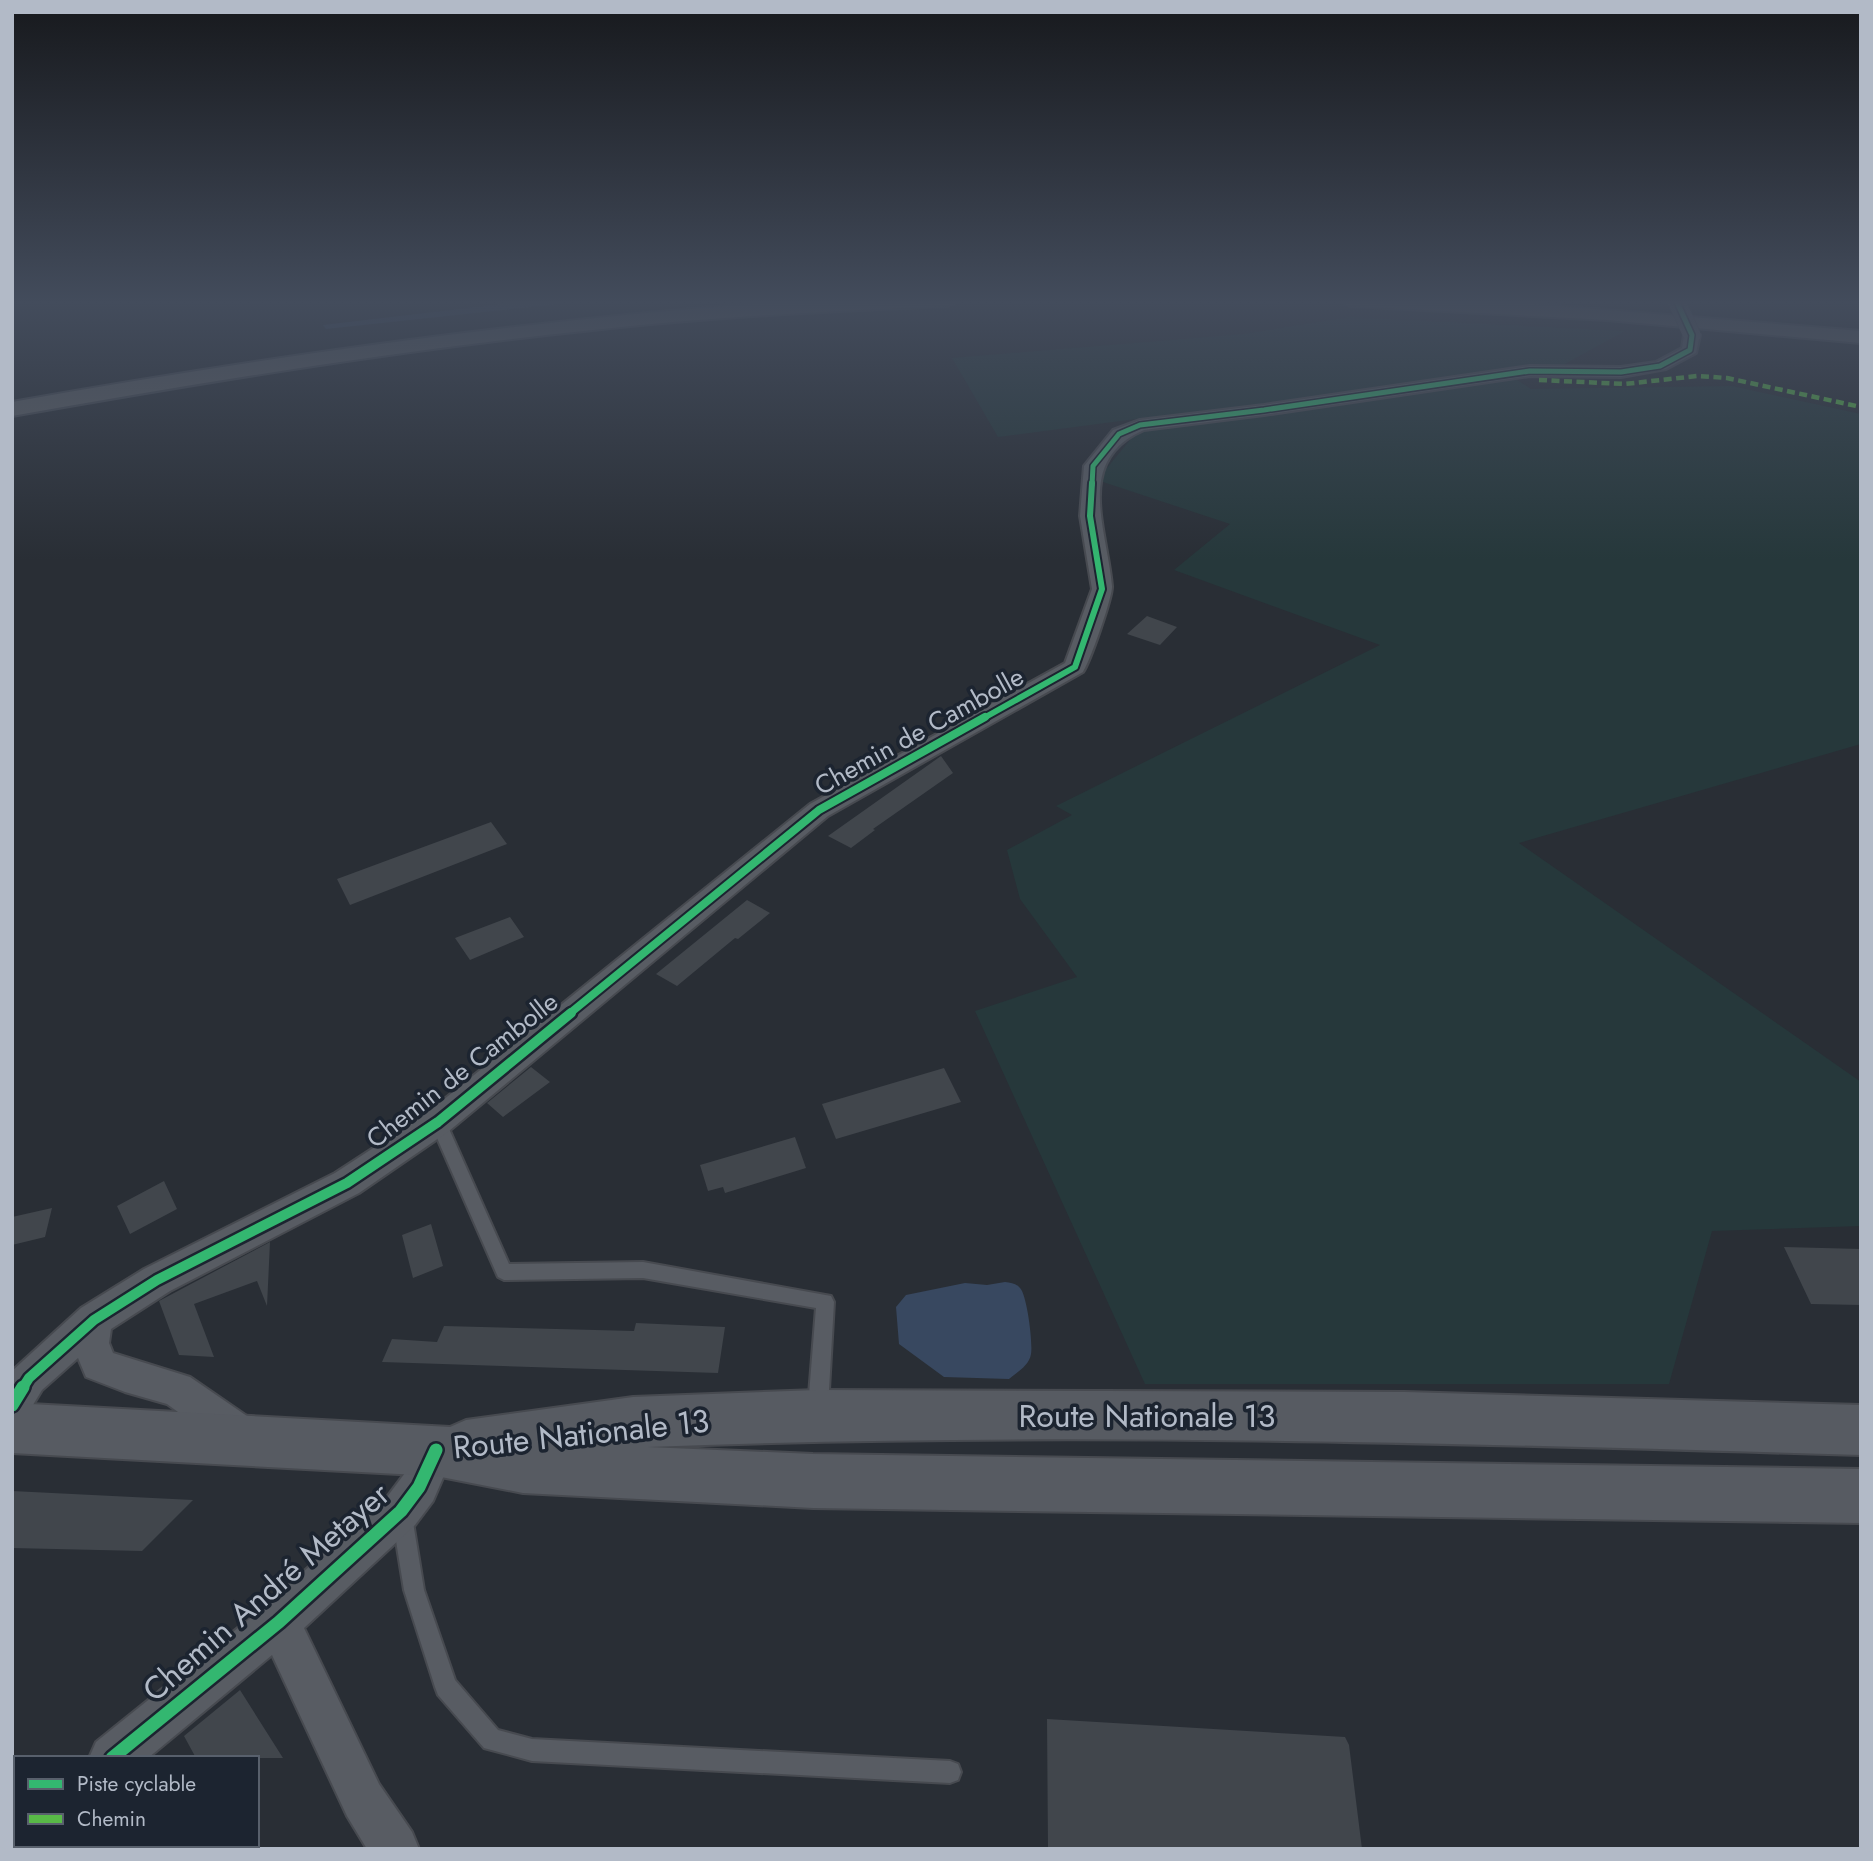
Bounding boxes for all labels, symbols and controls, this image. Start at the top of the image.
street label: Chemin de Cambolle [807,658,1031,804]
street label: Chemin de Cambolle [358,983,566,1157]
street label: Route Nationale 13 [1018,1393,1276,1439]
street label: Route Nationale 13 [451,1398,711,1470]
street label: Chemin André Metayer [132,1472,400,1712]
legend [14,1756,259,1847]
text: Piste cyclable [77,1769,196,1799]
text: Chemin [77,1804,146,1834]

